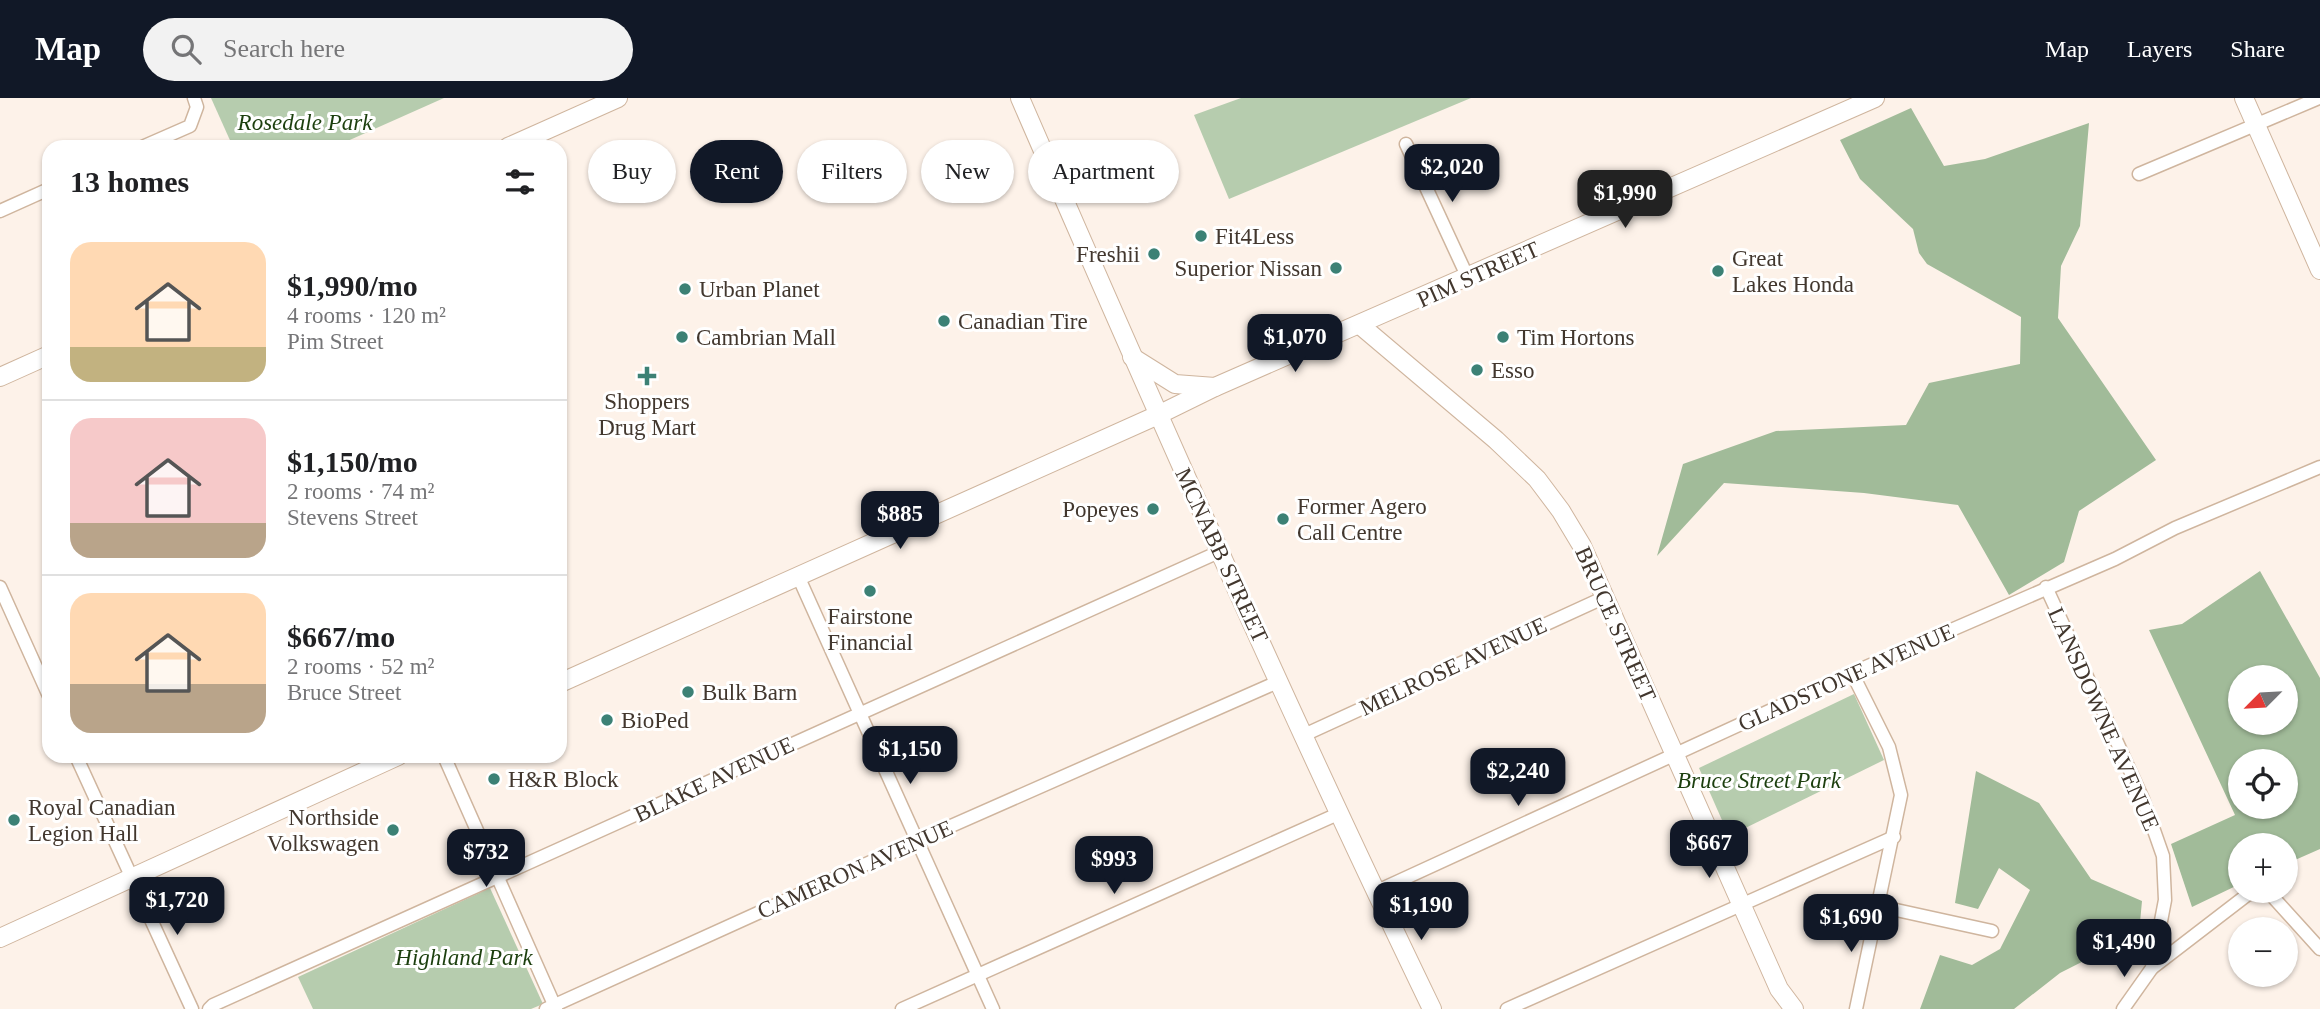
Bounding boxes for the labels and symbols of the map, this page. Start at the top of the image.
park label: Rosedale Park [237,110,373,135]
pin: $2,020 [1395,144,1509,204]
pin: $1,990 [1568,170,1682,230]
place label: Fit4Less [1215,224,1294,249]
marker: Fit4Less [1193,228,1209,244]
street label: PIM STREET [1413,236,1543,313]
place label: Freshii [1076,242,1140,267]
marker: Freshii [1146,246,1162,262]
place label: Great Lakes Honda [1732,246,1854,297]
place label: Superior Nissan [1174,256,1322,281]
marker: Superior Nissan [1328,260,1344,276]
marker: Great Lakes Honda [1710,263,1726,279]
place label: Urban Planet [699,277,820,302]
marker: Urban Planet [677,281,693,297]
place label: Canadian Tire [958,309,1088,334]
marker: Canadian Tire [936,313,952,329]
pin: $1,070 [1238,314,1352,374]
place label: Cambrian Mall [696,325,836,350]
place label: Tim Hortons [1517,325,1634,350]
marker: Cambrian Mall [674,329,690,345]
marker: Tim Hortons [1495,329,1511,345]
place label: Esso [1491,358,1534,383]
marker: Esso [1469,362,1485,378]
marker: Shoppers Drug Mart [639,368,655,384]
place label: Shoppers Drug Mart [598,389,696,440]
street label: MCNABB STREET [1170,464,1273,646]
pin: $885 [859,491,941,551]
place label: Former Agero Call Centre [1297,494,1427,545]
place label: Popeyes [1062,497,1139,522]
marker: Popeyes [1145,501,1161,517]
marker: Former Agero Call Centre [1275,511,1291,527]
street label: BRUCE STREET [1570,543,1661,705]
marker: Fairstone Financial [862,583,878,599]
place label: Fairstone Financial [827,604,913,655]
street label: LANSDOWNE AVENUE [2043,604,2164,835]
street label: MELROSE AVENUE [1356,612,1551,721]
street label: GLADSTONE AVENUE [1734,619,1958,736]
north arrow [2228,665,2298,735]
place label: Bulk Barn [702,680,798,705]
marker: Bulk Barn [680,684,696,700]
place label: BioPed [621,708,689,733]
marker: BioPed [599,712,615,728]
pin: $1,150 [853,726,967,786]
street label: BLAKE AVENUE [631,732,798,827]
pin: $2,240 [1461,748,1575,808]
place label: H&R Block [508,767,619,792]
park label: Bruce Street Park [1677,768,1842,793]
marker: H&R Block [486,771,502,787]
place label: Royal Canadian Legion Hall [28,795,176,846]
place label: Northside Volkswagen [267,805,379,856]
marker: Royal Canadian Legion Hall [6,812,22,828]
street label: CAMERON AVENUE [754,815,957,924]
pin: $667 [1668,820,1750,880]
marker: Northside Volkswagen [385,822,401,838]
pin: $732 [445,830,527,889]
pin: $993 [1073,836,1155,896]
pin: $1,720 [120,878,234,937]
pin: $1,190 [1364,882,1478,942]
pin: $1,690 [1794,894,1908,954]
pin: $1,490 [2067,920,2181,979]
park label: Highland Park [394,945,533,970]

